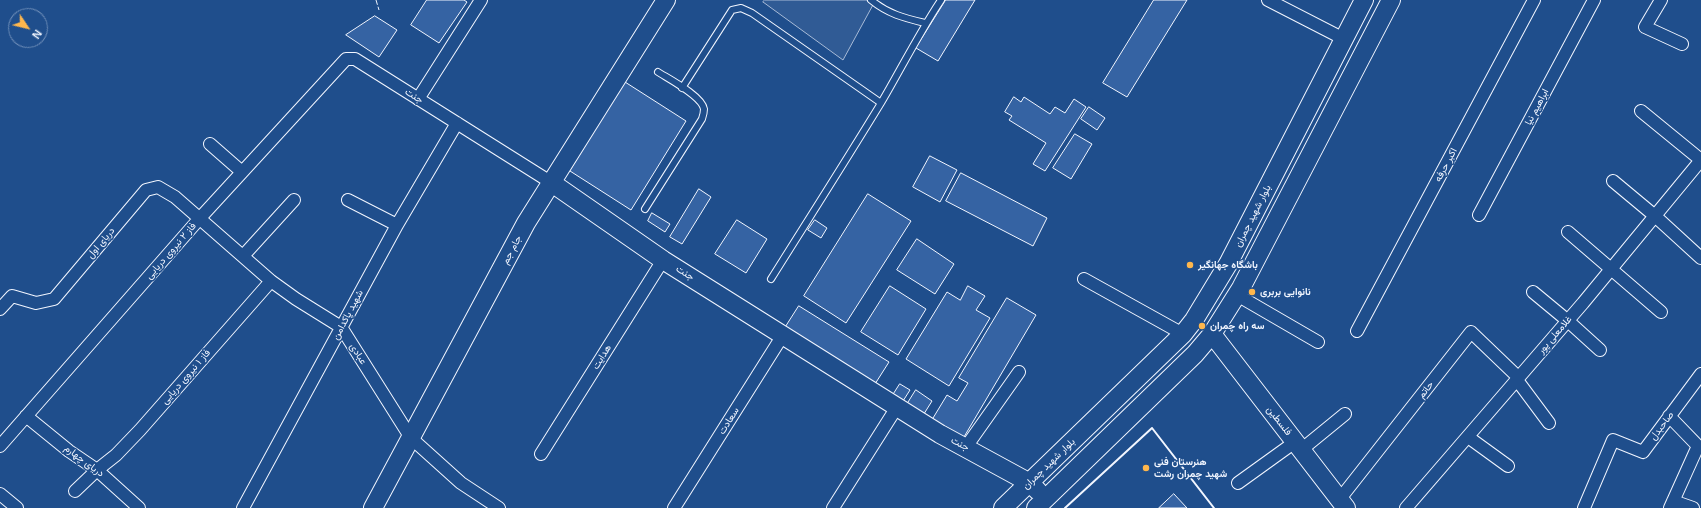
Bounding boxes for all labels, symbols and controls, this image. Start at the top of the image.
north arrow [8,8,48,48]
text: N [30,28,44,41]
street label: جنت [403,86,425,106]
street label: ابراهیم نیا [1522,87,1552,127]
street label: اکبر حرفه [1432,146,1460,184]
street label: بلوار شهید چمران [1232,183,1274,249]
street label: فاز ۲ نیروی دریایی [143,220,199,282]
street label: دریای اول [85,225,117,261]
street label: جام جم [499,233,525,267]
place label: باشگاه جهانگیر [1198,259,1258,271]
marker: باشگاه جهانگیر [1185,260,1195,270]
street label: جنت [674,263,696,283]
place label: نانوایی بربری [1260,286,1311,298]
marker: نانوایی بربری [1247,287,1257,297]
street label: شهید پاکدامن [330,288,366,342]
street label: غلامعلی پور [1535,314,1575,356]
place label: سه راه چمران [1210,320,1265,332]
marker: سه راه چمران [1197,321,1207,331]
street label: عبادی [347,341,369,367]
street label: هدایت [590,342,614,372]
street label: فاز ۱ نیروی دریایی [159,347,213,407]
street label: حاتم [1416,379,1436,401]
street label: فلسطین [1264,404,1294,438]
street label: سعادت [716,405,742,437]
street label: صاحبدل [1647,409,1677,443]
street label: جنت [949,434,971,454]
street label: بلوار شهید چمران [1020,436,1078,492]
street label: دریای چهارم [62,442,106,480]
place label: هنرستان فنی شهید چمران رشت [1154,456,1227,480]
marker: هنرستان فنی شهید چمران رشت [1141,463,1151,473]

